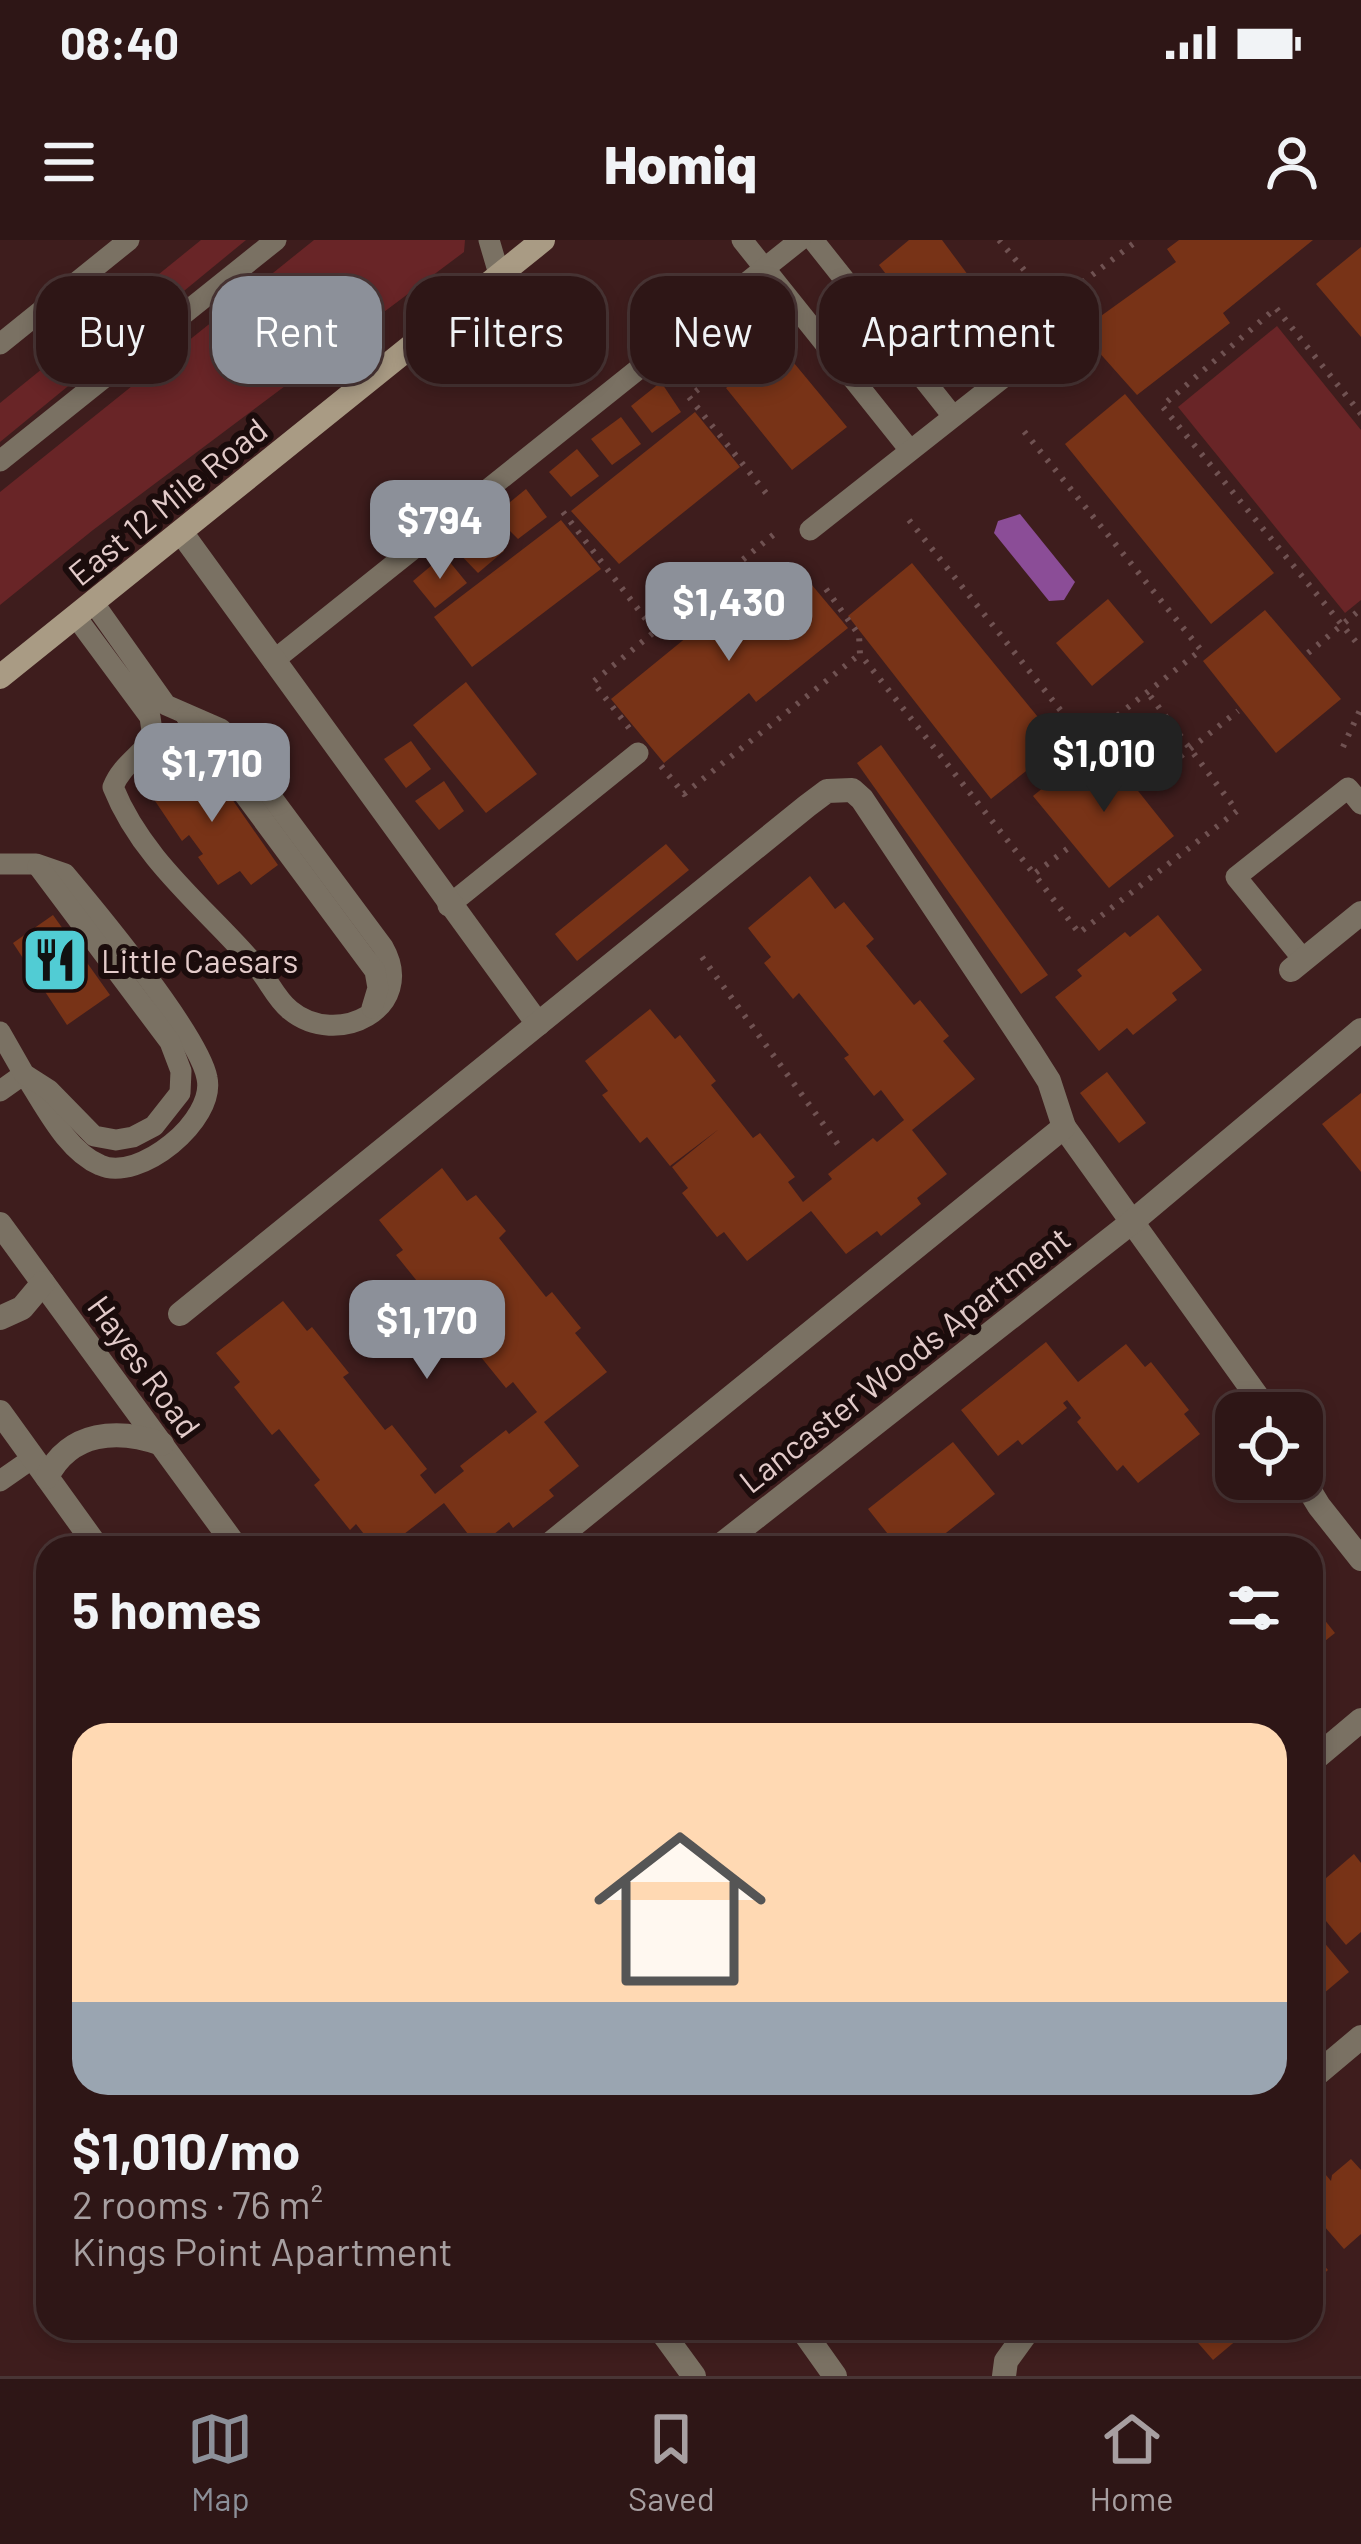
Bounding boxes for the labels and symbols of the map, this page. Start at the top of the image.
street label: East 12 Mile Road [60,409,274,593]
pin: $794 [369,480,511,582]
pin: $1,430 [631,562,827,664]
pin: $1,010 [1006,713,1202,815]
pin: $1,710 [114,723,310,825]
restaurant icon: Little Caesars [20,925,90,995]
place label: Little Caesars [101,940,298,980]
street label: Lancaster Woods Apartment [731,1217,1077,1501]
pin: $1,170 [329,1280,525,1382]
street label: Hayes Road [80,1287,210,1445]

